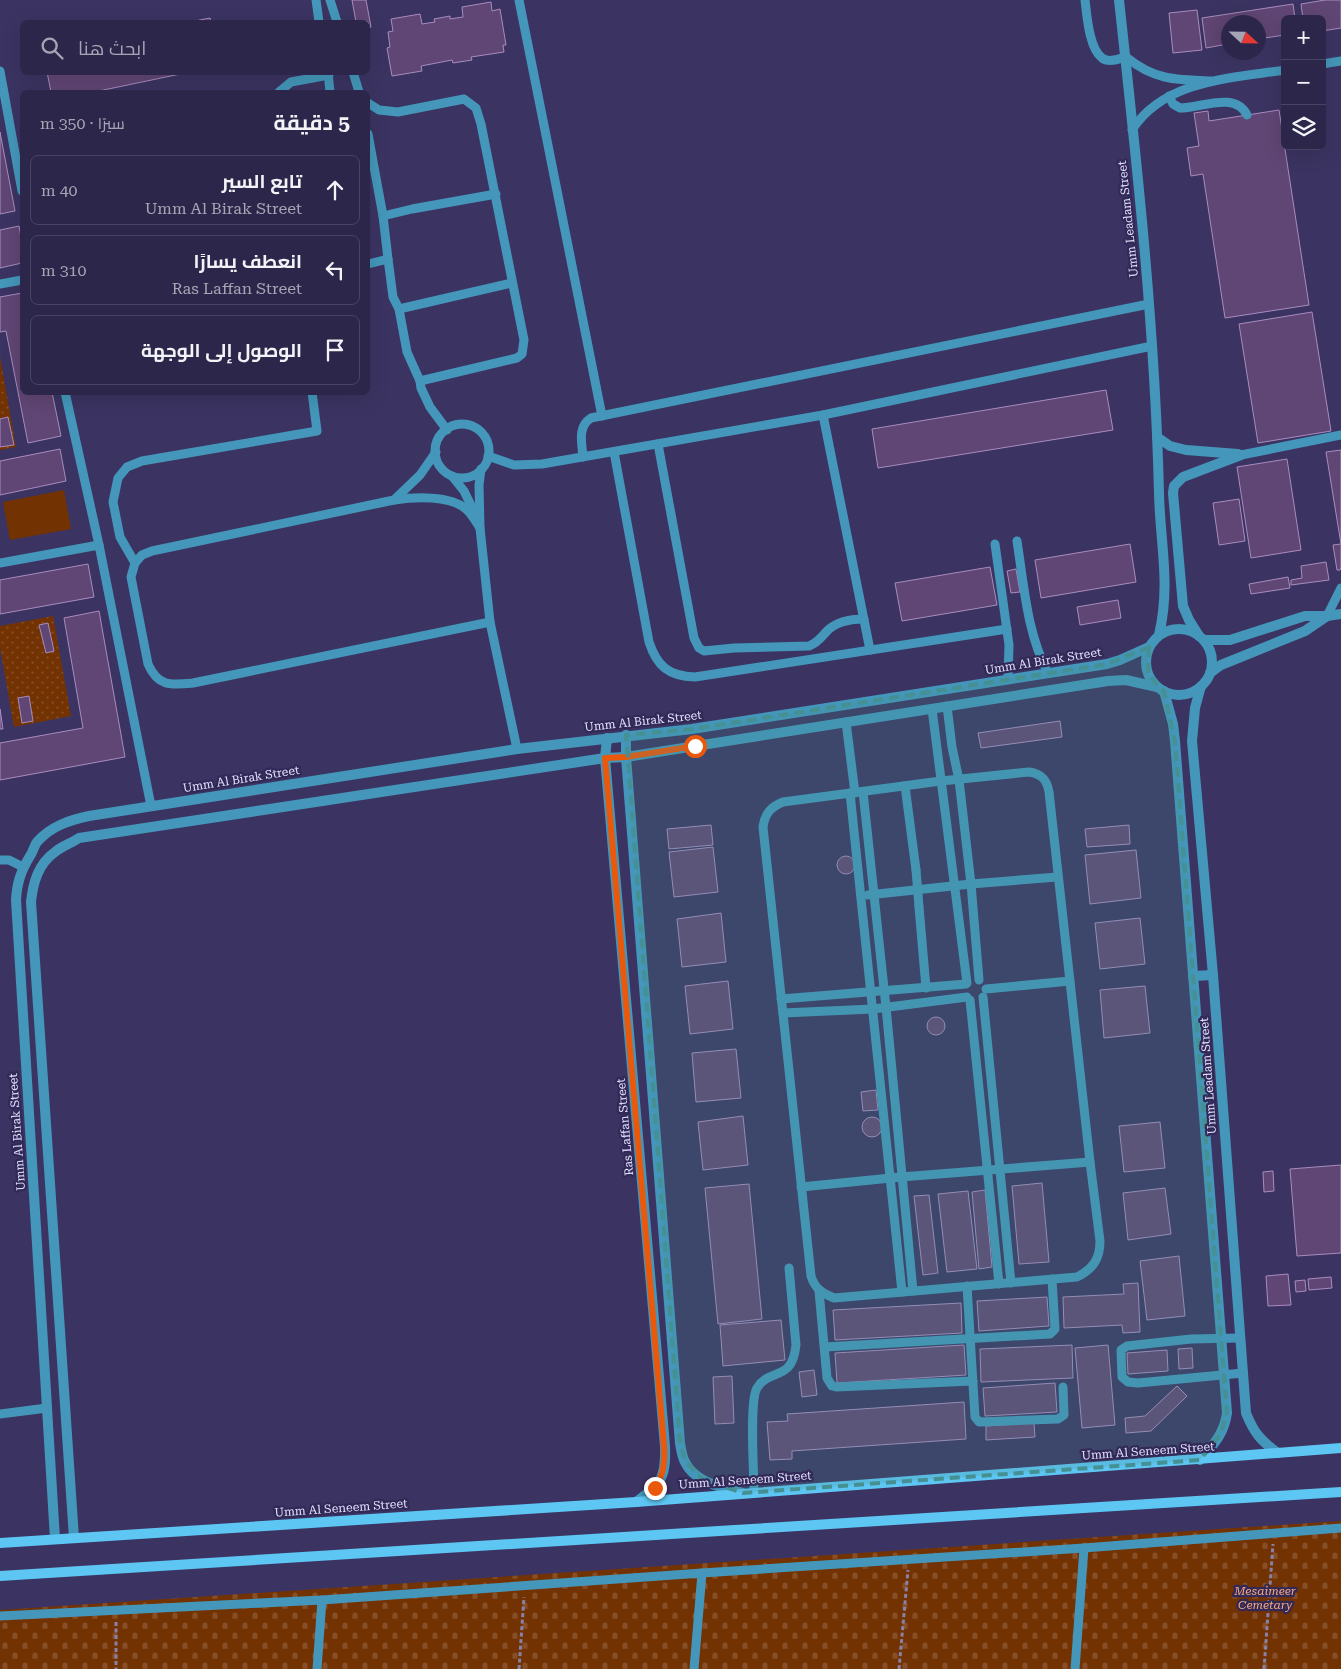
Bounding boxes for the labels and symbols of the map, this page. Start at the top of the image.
north arrow [1221,15,1266,60]
street label: Umm Leadam Street [1115,159,1141,278]
street label: Umm Al Birak Street [984,645,1103,677]
street label: Umm Al Birak Street [584,708,703,734]
route start [684,735,707,758]
street label: Umm Al Birak Street [182,763,301,795]
street label: Umm Leadam Street [1197,1016,1219,1135]
street label: Umm Al Birak Street [6,1072,28,1191]
street label: Ras Laffan Street [614,1077,636,1176]
street label: Umm Al Seneem Street [1081,1439,1215,1463]
street label: Umm Al Seneem Street [678,1468,812,1492]
route end [644,1477,667,1500]
street label: Umm Al Seneem Street [274,1496,408,1520]
park label: Mesaimeer Cemetary [1233,1584,1296,1612]

